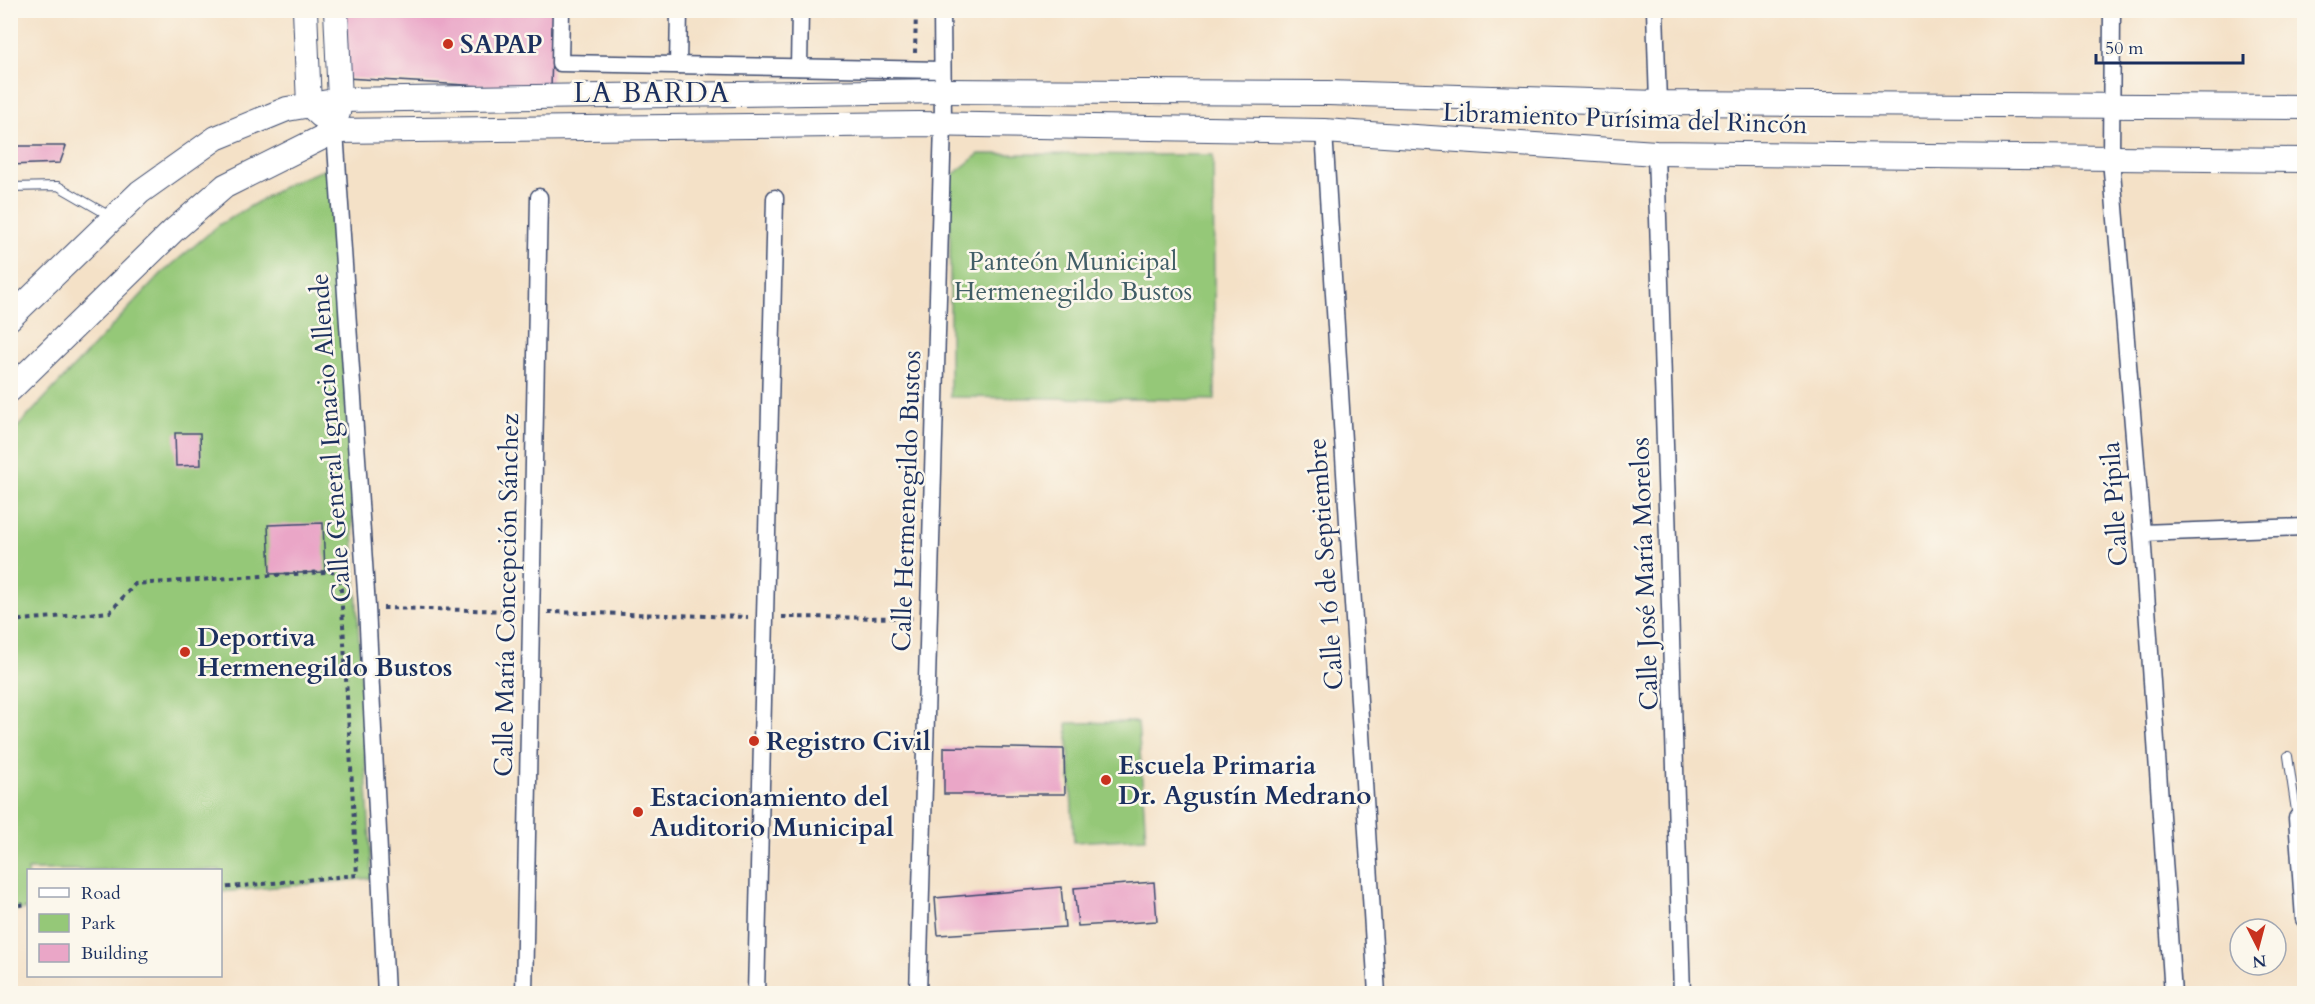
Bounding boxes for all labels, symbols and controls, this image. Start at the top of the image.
place label: SAPAP [460,27,543,62]
scale bar [2096,27,2243,65]
text: 50 m [2105,36,2144,61]
marker: SAPAP [441,37,455,51]
district label: LA BARDA [573,74,731,112]
street label: Libramiento Purísima del Rincón [1442,95,1808,142]
park label: Panteón Municipal Hermenegildo Bustos [954,244,1192,309]
street label: Calle General Ignacio Allende [302,272,359,604]
street label: Calle Hermenegildo Bustos [884,350,929,652]
street label: Calle María Concepción Sánchez [486,413,527,777]
street label: Calle 16 de Septiembre [1299,437,1352,691]
street label: Calle José María Morelos [1622,437,1667,711]
street label: Calle Pípila [2093,440,2136,567]
place label: Deportiva Hermenegildo Bustos [197,620,452,685]
marker: Deportiva Hermenegildo Bustos [178,645,192,659]
place label: Registro Civil [766,724,931,759]
marker: Registro Civil [747,734,761,748]
place label: Escuela Primaria Dr. Agustín Medrano [1118,748,1372,813]
marker: Escuela Primaria Dr. Agustín Medrano [1099,773,1113,787]
place label: Estacionamiento del Auditorio Municipal [650,780,894,845]
marker: Estacionamiento del Auditorio Municipal [631,805,645,819]
legend [27,869,222,977]
text: Road [81,881,121,906]
text: Park [81,911,116,936]
north arrow [2228,917,2288,977]
text: Building [81,941,149,966]
text: N [2251,949,2268,973]

